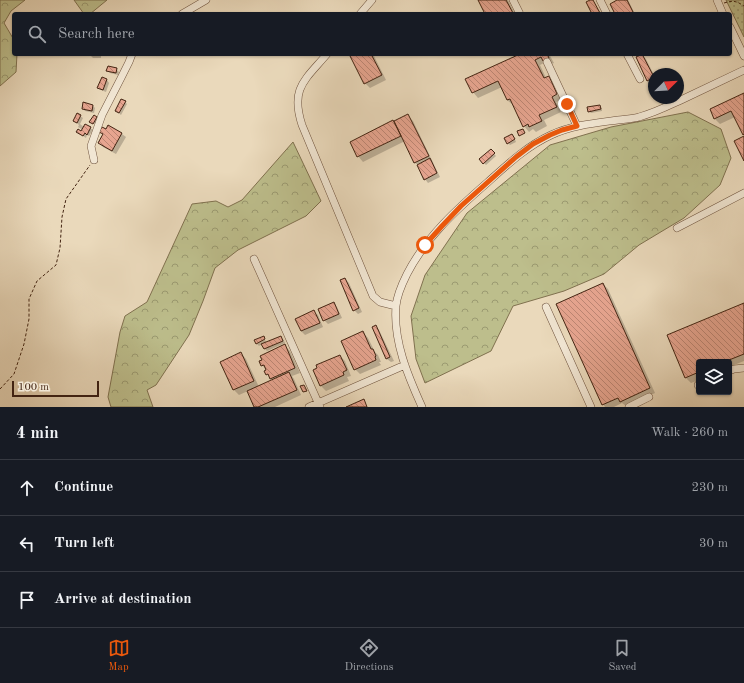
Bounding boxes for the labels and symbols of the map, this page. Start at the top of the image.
north arrow [648,68,684,104]
route end [558,95,576,113]
route start [416,236,434,254]
scale bar [12,379,99,398]

